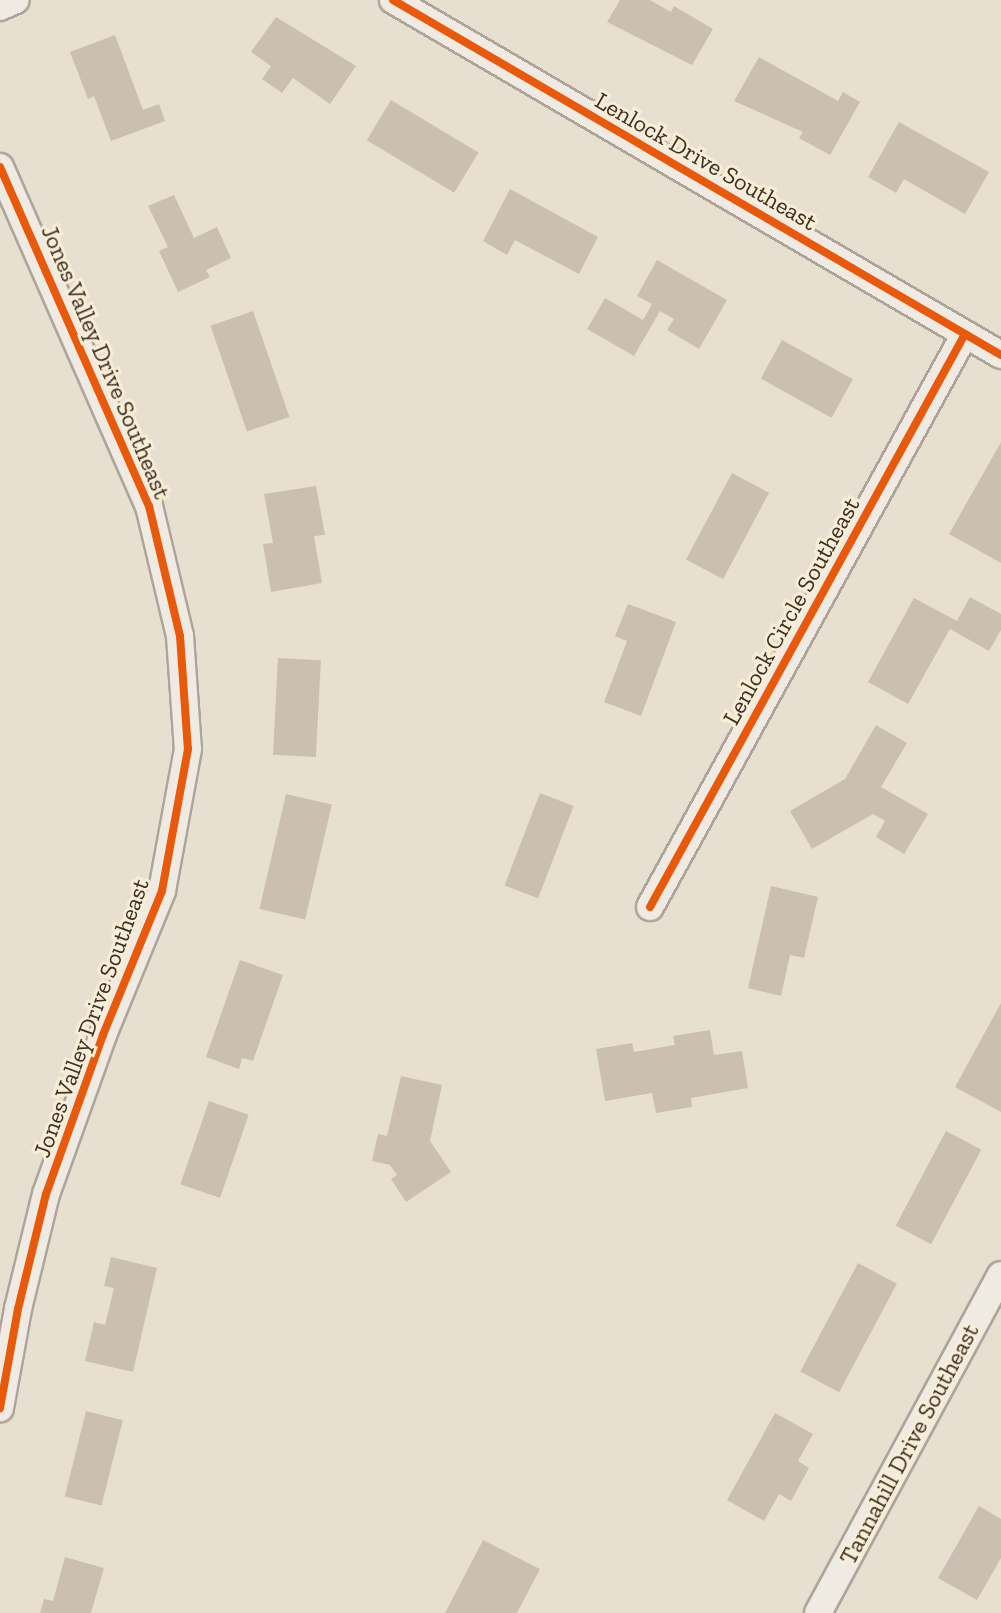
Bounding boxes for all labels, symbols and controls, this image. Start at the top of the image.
street label: Lenlock Drive Southeast [590,86,822,236]
street label: Jones Valley Drive Southeast [35,220,177,504]
street label: Lenlock Circle Southeast [716,492,866,730]
street label: Jones Valley Drive Southeast [27,874,155,1162]
street label: Tannahill Drive Southeast [833,1319,985,1569]

